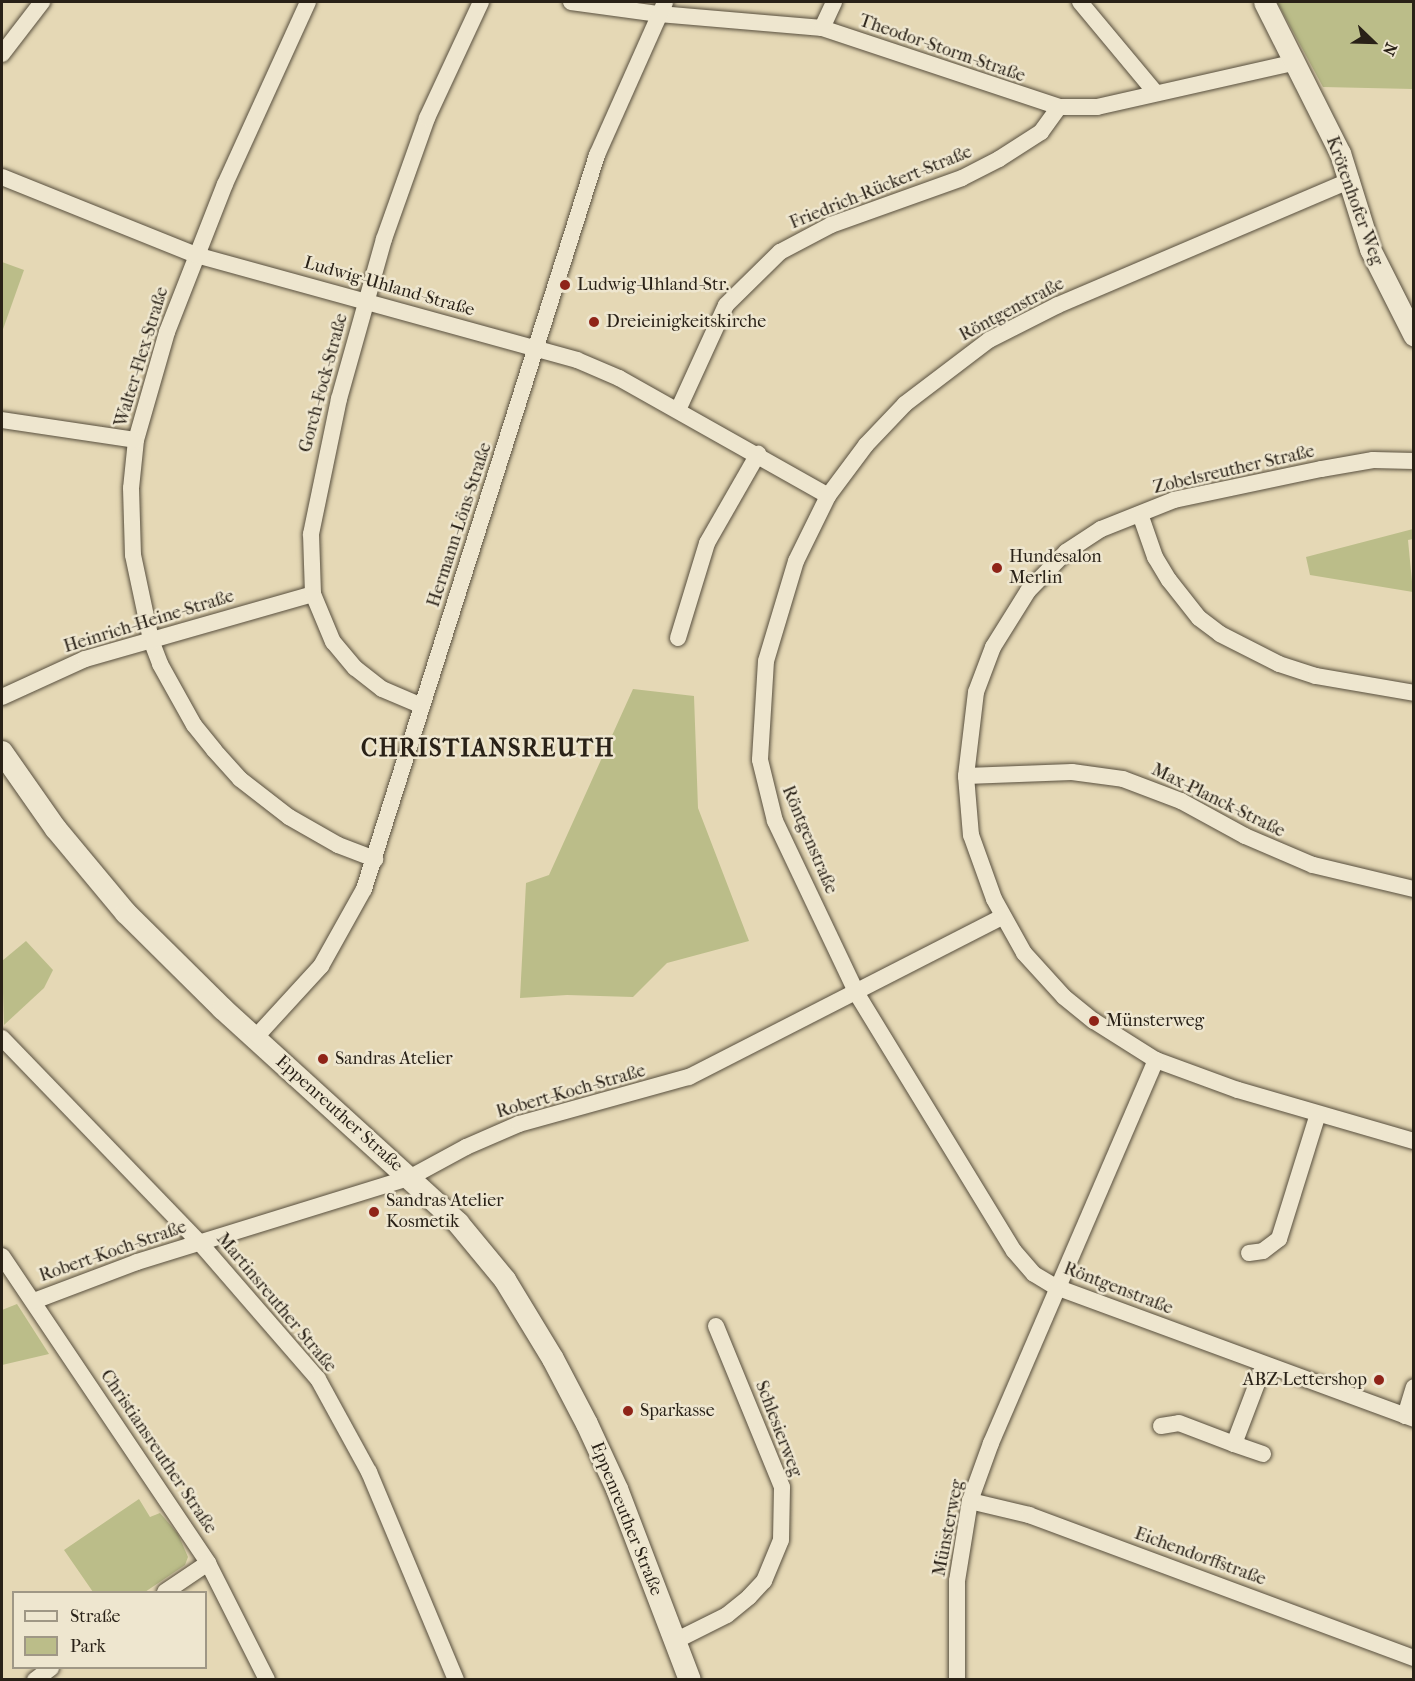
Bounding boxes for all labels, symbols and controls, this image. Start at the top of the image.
street label: Theodor-Storm-Straße [856,10,1028,88]
north arrow [1343,12,1403,72]
text: N [1379,40,1401,59]
street label: Krötenhofer Weg [1321,134,1387,268]
street label: Friedrich-Rückert-Straße [787,142,975,234]
street label: Ludwig-Uhland-Straße [301,252,477,322]
street label: Röntgenstraße [956,273,1068,347]
place label: Ludwig-Uhland-Str. [577,274,729,296]
marker: Ludwig-Uhland-Str. [558,278,572,292]
street label: Walter-Flex-Straße [110,284,174,430]
street label: Gorch-Fock-Straße [295,311,353,455]
place label: Dreieinigkeitskirche [606,311,766,333]
marker: Dreieinigkeitskirche [587,315,601,329]
street label: Hermann-Löns-Straße [423,440,497,610]
street label: Zobelsreuther Straße [1151,441,1317,499]
place label: Hundesalon Merlin [1009,547,1102,590]
marker: Hundesalon Merlin [990,561,1004,575]
street label: Heinrich-Heine-Straße [61,586,237,658]
district label: CHRISTIANSREUTH [361,735,615,763]
street label: Max-Planck-Straße [1148,759,1288,843]
street label: Röntgenstraße [777,783,841,897]
place label: Münsterweg [1106,1010,1204,1032]
marker: Münsterweg [1087,1014,1101,1028]
place label: Sandras Atelier [335,1048,453,1070]
street label: Eppenreuther Straße [271,1051,407,1177]
marker: Sandras Atelier [316,1052,330,1066]
street label: Robert-Koch-Straße [494,1060,648,1124]
place label: Sandras Atelier Kosmetik [386,1191,504,1234]
marker: Sandras Atelier Kosmetik [367,1205,381,1219]
street label: Robert-Koch-Straße [37,1217,189,1287]
street label: Martinsreuther Straße [211,1229,341,1377]
street label: Röntgenstraße [1060,1258,1176,1320]
street label: Christiansreuther Straße [95,1366,221,1538]
place label: ABZ Lettershop [1243,1369,1367,1391]
marker: ABZ Lettershop [1372,1373,1386,1387]
street label: Schlesierweg [750,1378,806,1480]
place label: Sparkasse [640,1400,715,1422]
marker: Sparkasse [621,1404,635,1418]
street label: Eppenreuther Straße [585,1439,667,1599]
street label: Münsterweg [929,1478,969,1578]
street label: Eichendorffstraße [1131,1523,1269,1591]
legend [12,1591,207,1669]
text: Straße [70,1606,120,1627]
text: Park [70,1636,106,1657]

